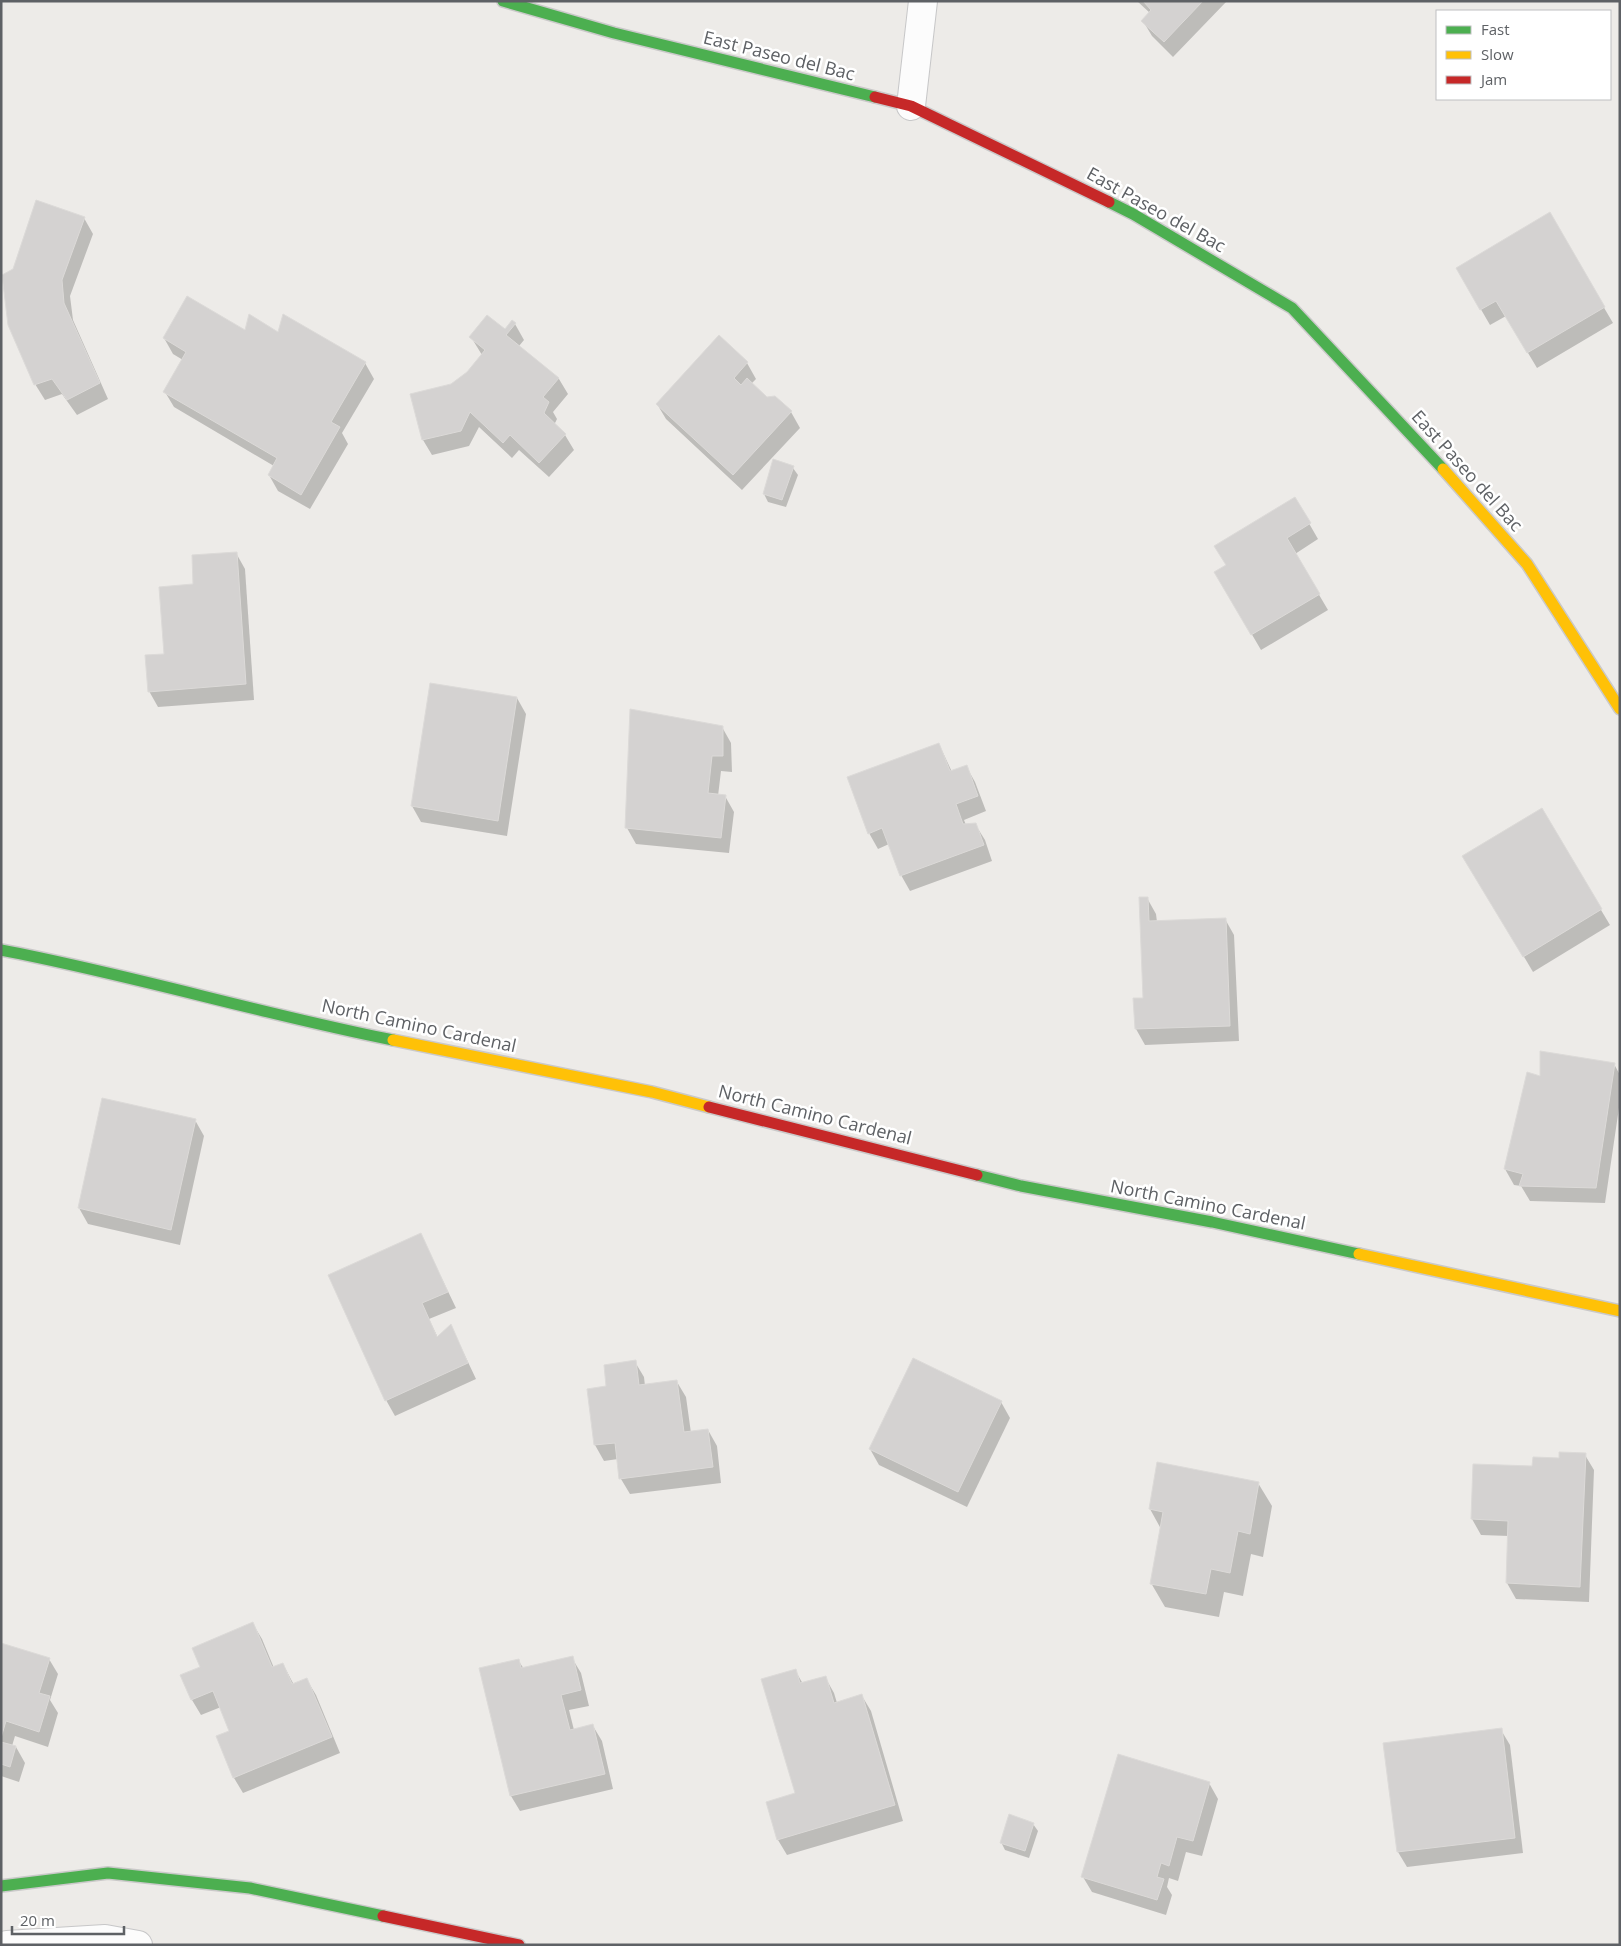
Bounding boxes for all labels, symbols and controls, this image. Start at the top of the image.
legend [1436,10,1611,100]
text: Fast [1481,19,1510,39]
street label: East Paseo del Bac [701,25,858,86]
text: Slow [1481,44,1514,64]
text: Jam [1479,69,1507,89]
street label: East Paseo del Bac [1083,161,1231,257]
street label: East Paseo del Bac [1407,405,1529,536]
street label: North Camino Cardenal [320,993,519,1057]
street label: North Camino Cardenal [716,1078,914,1150]
street label: North Camino Cardenal [1109,1173,1308,1235]
scale bar [12,1904,125,1936]
text: 20 m [20,1910,55,1930]

